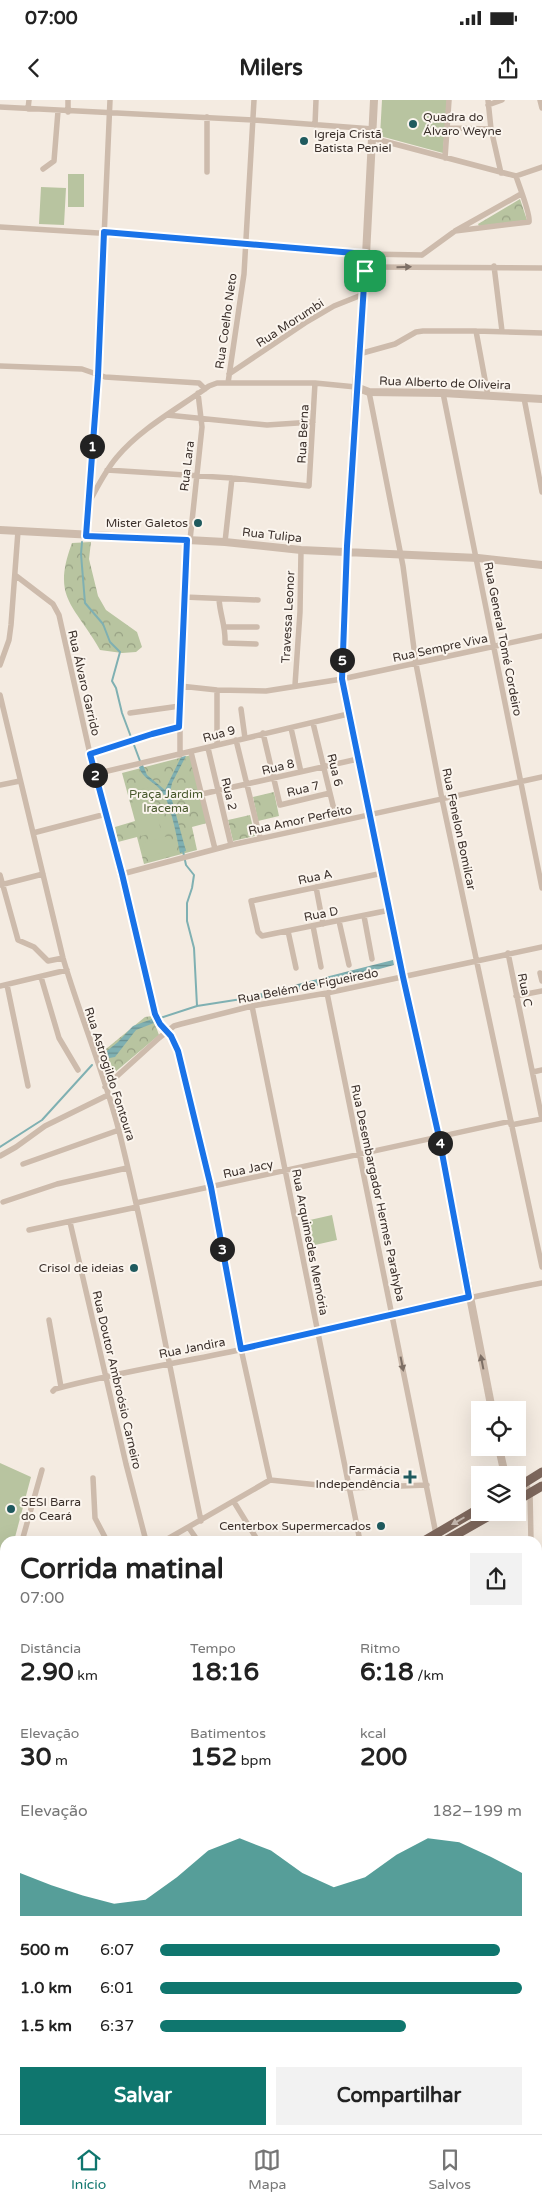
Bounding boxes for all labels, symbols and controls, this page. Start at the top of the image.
text: 07:00 [25,7,78,29]
icon: back [20,54,48,82]
icon: share [494,54,522,82]
text: Milers [239,55,303,81]
place label: Quadra do Álvaro Weyne [423,110,502,138]
marker: Quadra do Álvaro Weyne [407,118,419,130]
place label: Igreja Cristã Batista Peniel [314,127,391,155]
marker: Igreja Cristã Batista Peniel [298,135,310,147]
pin [344,250,386,292]
icon: arrive [351,257,379,285]
one-way arrow [396,263,412,271]
street label: Rua Coelho Neto [212,272,240,370]
street label: Rua Morumbi [254,296,326,350]
street label: Rua Alberto de Oliveira [379,374,511,392]
street label: Rua Berna [294,404,312,464]
pin: 1 [80,434,104,458]
text: 1 [88,438,97,455]
street label: Rua Lara [177,440,197,492]
place label: Mister Galetos [106,516,188,530]
marker: Mister Galetos [192,517,204,529]
street label: Rua Tulipa [241,525,303,545]
street label: Rua General Tomé Cordeiro [481,561,525,717]
street label: Travessa Leonor [279,570,297,664]
street label: Rua Álvaro Garrido [65,629,103,737]
street label: Rua Sempre Viva [391,631,489,665]
pin: 5 [330,648,354,672]
text: 5 [338,652,347,669]
street label: Rua 9 [201,723,237,745]
street label: Rua 6 [324,752,346,788]
street label: Rua 8 [260,756,296,778]
pin: 2 [82,762,108,788]
text: 2 [91,767,100,784]
street label: Rua Fenelon Bomilcar [439,767,479,892]
street label: Rua 2 [218,776,240,812]
street label: Rua 7 [285,778,321,800]
park label: Praça Jardim Iracema [129,787,203,815]
street label: Rua Amor Perfeito [247,802,353,838]
street label: Rua A [297,867,333,887]
street label: Rua D [303,904,339,924]
street label: Rua Belém de Figueiredo [236,965,380,1007]
street label: Rua C [515,972,535,1008]
street label: Rua Astrogildo Fontoura [82,1005,138,1143]
street label: Rua Desembargador Hermes Parahyba [348,1083,408,1303]
pin: 4 [428,1130,452,1156]
text: 4 [436,1135,445,1152]
street label: Rua Jacy [222,1157,275,1181]
street label: Rua Arquimedes Memória [289,1168,331,1316]
pin: 3 [210,1236,234,1262]
text: 3 [218,1241,227,1258]
place label: Crisol de ideias [39,1261,124,1275]
marker: Crisol de ideias [128,1262,140,1274]
street label: Rua Doutor Ambroósio Carneiro [90,1289,144,1471]
street label: Rua Jandira [158,1335,226,1361]
one-way arrow [478,1354,486,1370]
one-way arrow [399,1356,407,1372]
map controls [471,1401,526,1521]
button: locate [471,1401,526,1456]
place label: Farmácia Independência [316,1463,400,1491]
button: layers [471,1466,526,1521]
marker: Farmácia Independência [404,1471,416,1483]
place label: SESI Barra do Ceará [21,1495,81,1523]
marker: SESI Barra do Ceará [5,1503,17,1515]
one-way arrow [451,1517,466,1525]
place label: Centerbox Supermercados [219,1519,371,1533]
marker: Centerbox Supermercados [375,1520,387,1532]
text: Corrida matinal [20,1552,224,1586]
button: share [470,1553,522,1605]
text: 07:00 [20,1588,64,1608]
text: Distância [20,1640,81,1657]
text: Tempo [190,1640,236,1657]
text: Ritmo [360,1640,400,1657]
text: 2.90 [20,1657,74,1687]
text: 18:16 [190,1657,259,1687]
text: 6:18 [360,1657,414,1687]
text: km [74,1667,98,1684]
text: /km [414,1667,444,1684]
text: Elevação [20,1725,79,1742]
text: Batimentos [190,1725,266,1742]
text: kcal [360,1725,386,1742]
text: 30 [20,1742,51,1772]
text: 152 [190,1742,237,1772]
text: 200 [360,1742,407,1772]
text: m [51,1752,68,1769]
text: bpm [237,1752,271,1769]
text: Elevação [20,1801,88,1821]
text: 182–199 m [432,1801,522,1821]
text: 500 m [20,1940,69,1960]
text: 6:07 [100,1940,134,1960]
text: 1.0 km [20,1978,72,1998]
text: 6:01 [100,1978,134,1998]
text: 1.5 km [20,2016,72,2036]
text: 6:37 [100,2016,134,2036]
button: Salvar [20,2067,266,2125]
button: Compartilhar [276,2067,522,2125]
tab: Início [71,2146,106,2193]
tab: Mapa [248,2146,286,2193]
tab: Salvos [428,2146,471,2193]

